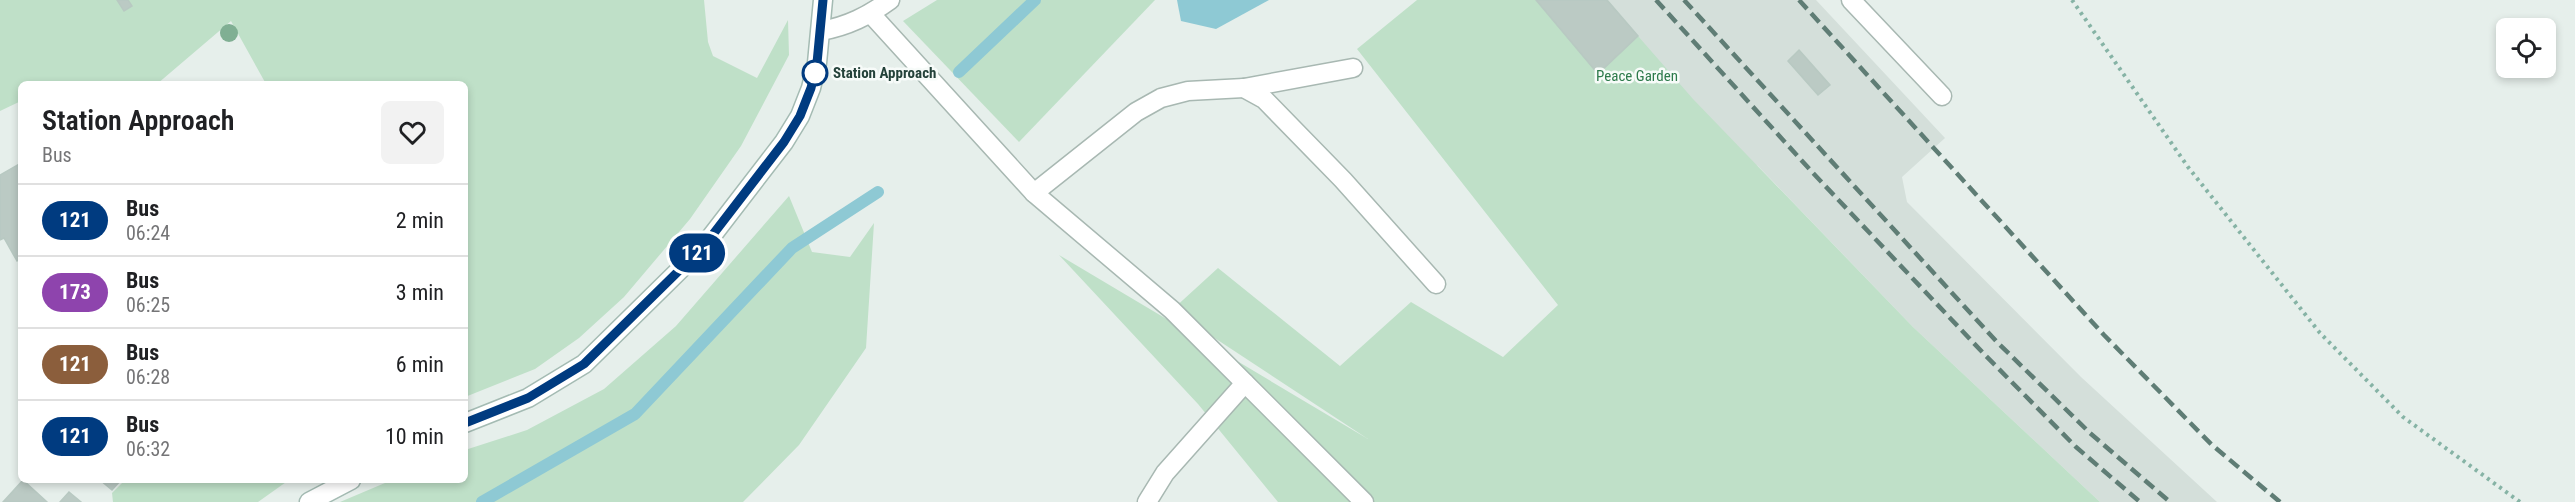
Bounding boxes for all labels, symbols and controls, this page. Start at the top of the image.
map controls [2496,18,2556,78]
button: locate [2496,18,2556,78]
marker: Station Approach [802,60,828,86]
place label: Station Approach [833,64,936,82]
park label: Peace Garden [1596,67,1678,85]
button: heart [381,101,444,164]
text: Station Approach [42,104,235,137]
text: Bus [42,143,72,167]
text: Bus [126,196,159,221]
text: 121 [59,208,91,232]
text: 2 min [396,208,444,233]
text: 06:24 [126,221,170,245]
line badge: 121 [662,234,732,272]
text: 121 [681,241,713,265]
text: Bus [126,268,159,293]
text: 173 [59,280,91,304]
text: 3 min [396,280,444,305]
text: 06:25 [126,293,170,317]
text: Bus [126,340,159,365]
text: 121 [59,352,91,376]
text: 6 min [396,352,444,377]
text: 06:28 [126,365,170,389]
text: Bus [126,412,159,437]
text: 121 [59,424,91,448]
text: 10 min [385,424,444,449]
text: 06:32 [126,437,170,461]

